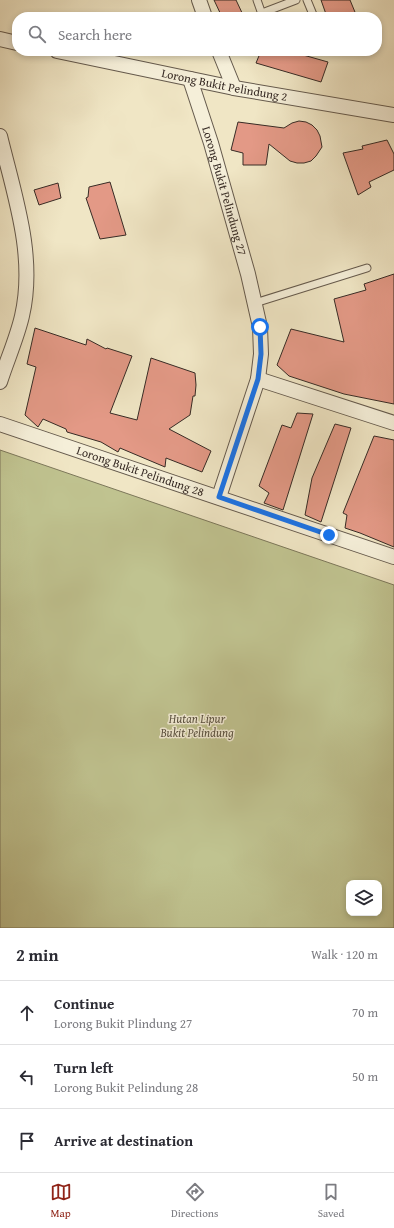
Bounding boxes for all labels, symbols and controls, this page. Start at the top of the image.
search box [12,12,382,56]
icon: search [26,23,48,45]
text: Search here [58,24,132,45]
street label: Lorong Bukit Pelindung 2 [160,64,289,105]
street label: Lorong Bukit Pelindung 27 [198,124,251,257]
route start [251,318,269,336]
street label: Lorong Bukit Pelindung 28 [74,441,207,500]
route end [320,526,338,544]
park label: Hutan Lipur Bukit Pelindung [159,710,234,741]
map controls [346,880,382,916]
button: layers [346,880,382,916]
text: 2 min [16,942,58,967]
text: Walk · 120 m [311,945,378,964]
text: Continue [54,993,115,1014]
icon: ahead [16,1002,38,1024]
text: 70 m [352,1003,378,1022]
text: Lorong Bukit Plindung 27 [54,1014,192,1033]
text: Turn left [54,1057,113,1078]
icon: left [16,1066,38,1088]
text: 50 m [352,1067,378,1086]
text: Lorong Bukit Pelindung 28 [54,1078,198,1097]
icon: arrive [16,1130,38,1152]
text: Arrive at destination [54,1130,193,1151]
tab: Map [50,1181,72,1221]
tab: Directions [171,1181,218,1221]
tab: Saved [318,1181,344,1221]

